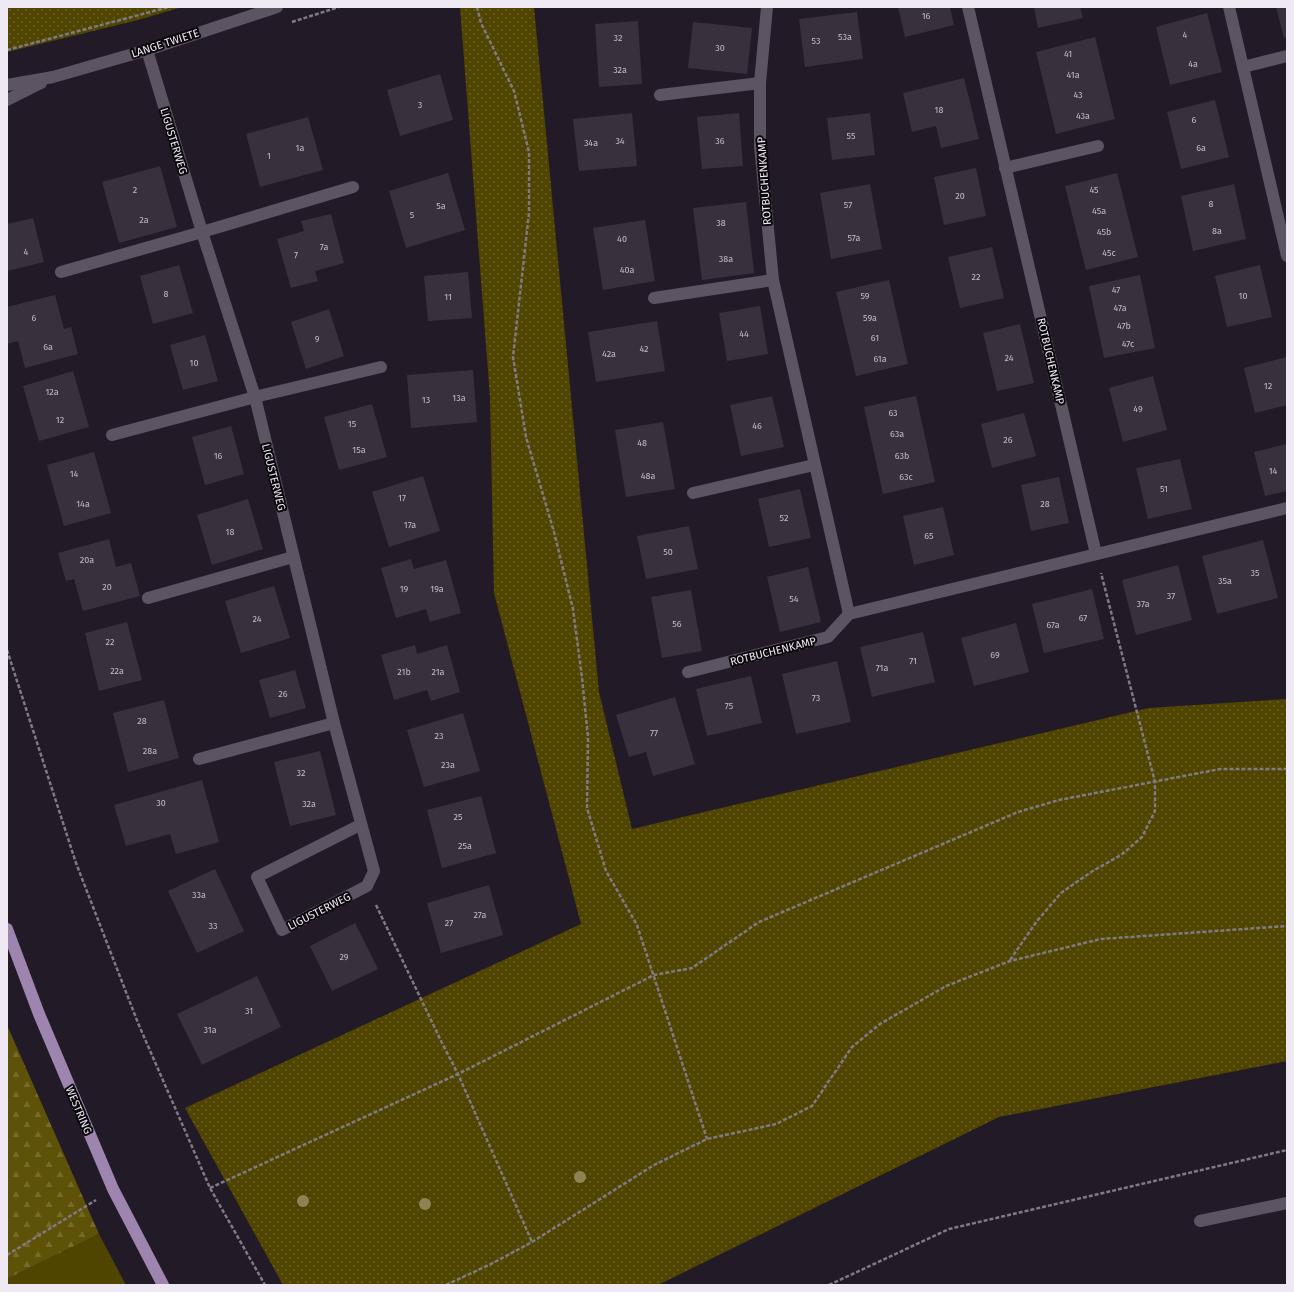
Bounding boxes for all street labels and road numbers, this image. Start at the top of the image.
street label: LANGE TWIETE [130,26,201,61]
street label: LIGUSTERWEG [157,106,190,176]
street label: ROTBUCHENKAMP [755,136,774,225]
street label: ROTBUCHENKAMP [1034,317,1067,406]
street label: LIGUSTERWEG [259,442,288,512]
street label: ROTBUCHENKAMP [729,634,818,668]
street label: LIGUSTERWEG [286,890,353,933]
street label: WESTRING [63,1084,94,1136]

